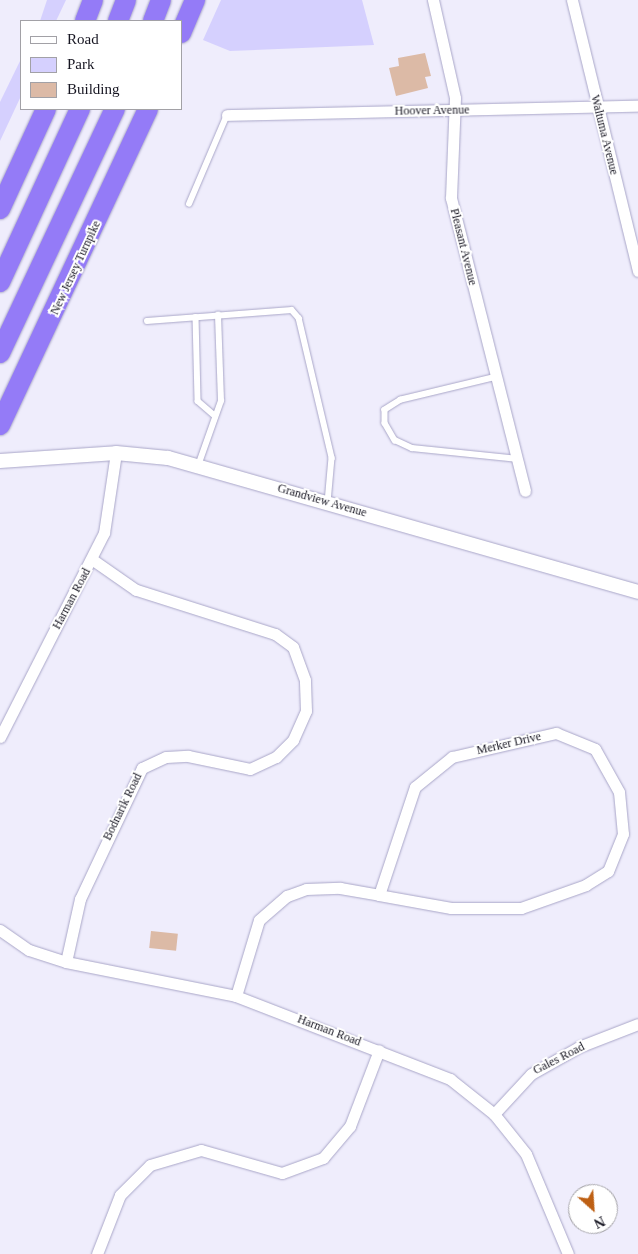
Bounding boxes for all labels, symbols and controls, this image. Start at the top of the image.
legend [20,20,182,110]
text: Road [67,31,99,47]
text: Park [67,56,95,72]
text: Building [67,81,120,97]
street label: Waltuma Avenue [587,93,621,177]
street label: Hoover Avenue [394,103,470,119]
street label: Pleasant Avenue [446,207,480,287]
street label: New Jersey Turnpike [48,219,104,317]
street label: Grandview Avenue [275,481,369,521]
street label: Harman Road [50,566,94,632]
street label: Merker Drive [475,730,543,758]
street label: Bodnarik Road [101,771,145,843]
street label: Harman Road [295,1012,363,1050]
street label: Gales Road [531,1040,587,1078]
north arrow [568,1184,618,1234]
text: N [592,1213,607,1231]

